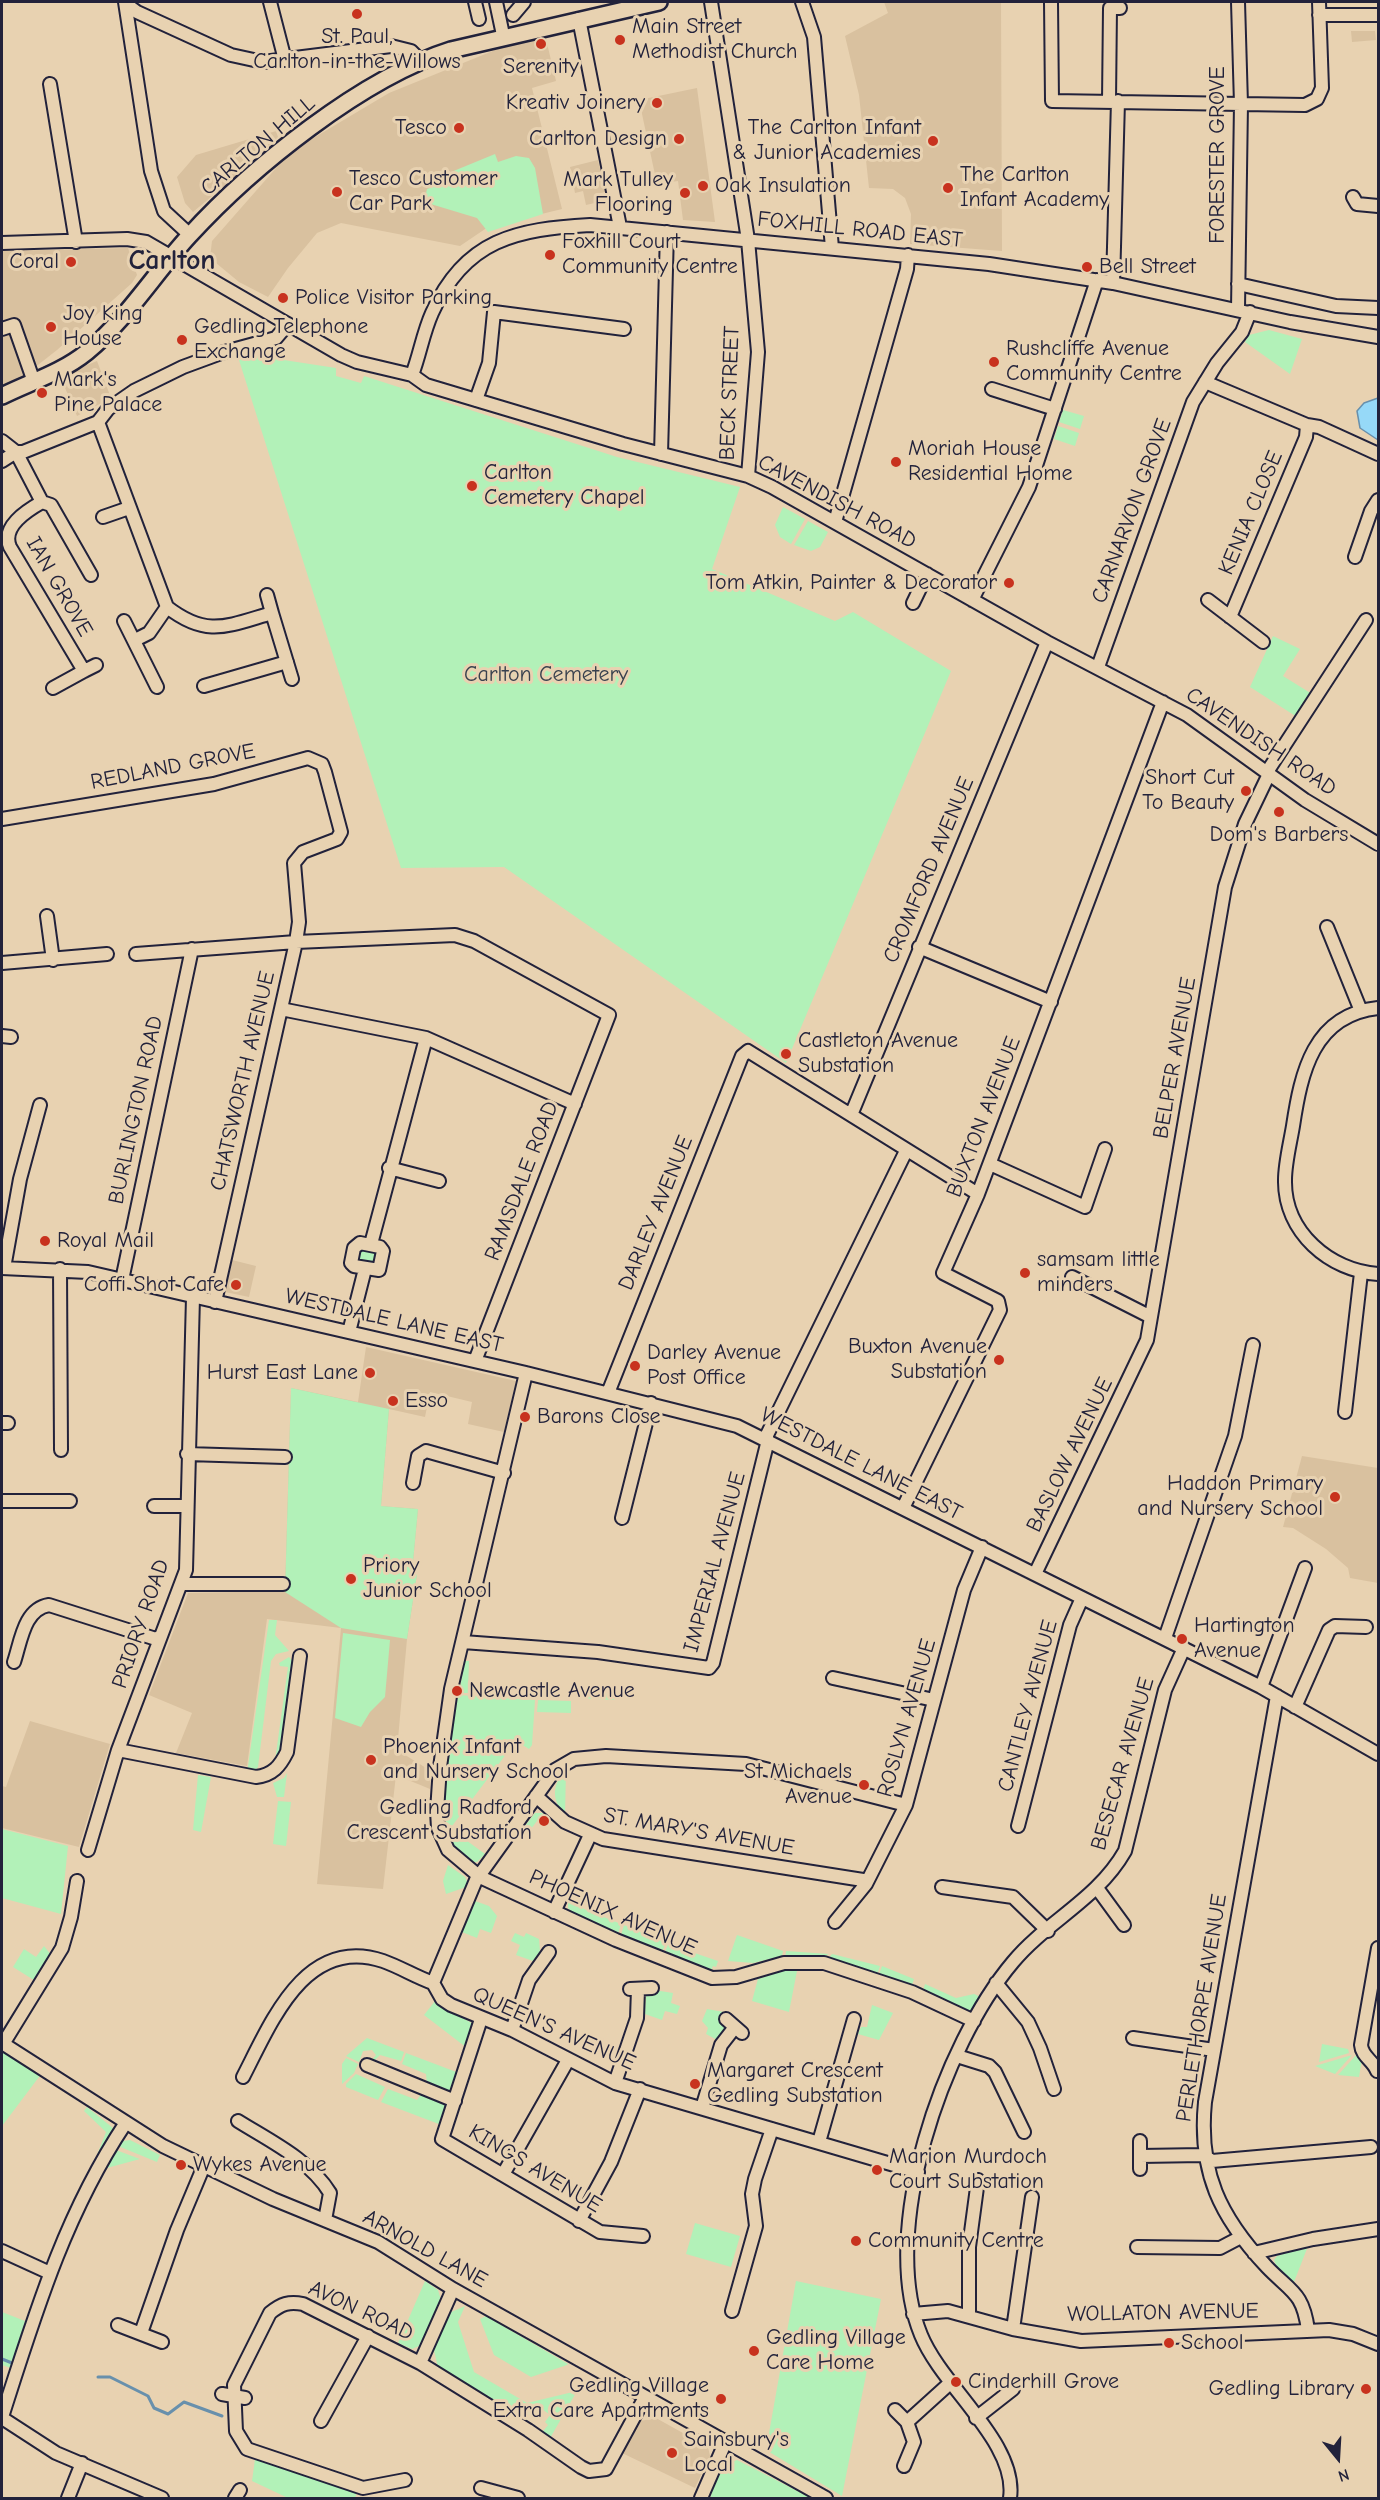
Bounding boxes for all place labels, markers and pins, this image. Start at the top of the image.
marker: St. Paul, Carlton-in-the-Willows [350,7,364,21]
place label: Main Street Methodist Church [632,14,798,66]
place label: St. Paul, Carlton-in-the-Willows [253,24,461,76]
marker: Main Street Methodist Church [613,33,627,47]
marker: Serenity [534,37,548,51]
place label: Serenity [503,54,579,80]
place label: Kreativ Joinery [506,90,645,116]
marker: Kreativ Joinery [650,96,664,110]
place label: Tesco [395,115,447,141]
place label: The Carlton Infant & Junior Academies [733,115,921,166]
marker: Tesco [452,121,466,135]
place label: Carlton Design [529,126,667,152]
marker: Carlton Design [672,132,686,146]
marker: The Carlton Infant & Junior Academies [926,134,940,148]
place label: The Carlton Infant Academy [960,162,1109,214]
place label: Tesco Customer Car Park [349,166,498,218]
place label: Mark Tulley Flooring [563,167,673,218]
place label: Oak Insulation [715,173,851,199]
marker: Oak Insulation [696,179,710,193]
marker: The Carlton Infant Academy [941,181,955,195]
marker: Tesco Customer Car Park [330,185,344,199]
marker: Mark Tulley Flooring [678,186,692,200]
place label: Foxhill Court Community Centre [562,229,738,280]
marker: Foxhill Court Community Centre [543,248,557,262]
place label: Coral [9,249,59,275]
place label: Bell Street [1099,254,1196,280]
marker: Coral [64,255,78,269]
marker: Bell Street [1080,260,1094,274]
place label: Police Visitor Parking [295,285,492,311]
marker: Police Visitor Parking [276,291,290,305]
place label: Joy King House [63,301,143,352]
place label: Gedling Telephone Exchange [194,314,368,366]
marker: Joy King House [44,320,58,334]
marker: Gedling Telephone Exchange [175,333,189,347]
place label: Rushcliffe Avenue Community Centre [1006,336,1182,388]
marker: Rushcliffe Avenue Community Centre [987,355,1001,369]
place label: Mark's Pine Palace [54,367,162,418]
marker: Mark's Pine Palace [35,386,49,400]
place label: Moriah House Residential Home [908,436,1072,488]
marker: Moriah House Residential Home [889,455,903,469]
place label: Carlton Cemetery Chapel [484,460,645,512]
marker: Carlton Cemetery Chapel [465,479,479,493]
place label: Tom Atkin, Painter & Decorator [706,570,997,596]
marker: Tom Atkin, Painter & Decorator [1002,576,1016,590]
place label: Short Cut To Beauty [1142,765,1234,816]
marker: Short Cut To Beauty [1239,784,1253,798]
marker: Dom's Barbers [1272,805,1286,819]
place label: Dom's Barbers [1210,822,1348,848]
place label: Castleton Avenue Substation [798,1028,958,1080]
marker: Castleton Avenue Substation [779,1047,793,1061]
place label: Royal Mail [57,1228,154,1254]
marker: Royal Mail [38,1234,52,1248]
place label: samsam little minders [1037,1247,1160,1298]
marker: samsam little minders [1018,1266,1032,1280]
place label: Coffi Shot Cafe [84,1272,224,1298]
marker: Coffi Shot Cafe [229,1278,243,1292]
place label: Buxton Avenue Substation [848,1334,987,1386]
place label: Darley Avenue Post Office [647,1340,781,1392]
marker: Buxton Avenue Substation [992,1353,1006,1367]
marker: Darley Avenue Post Office [628,1359,642,1373]
place label: Hurst East Lane [207,1360,358,1386]
marker: Hurst East Lane [363,1366,377,1380]
place label: Esso [405,1388,448,1414]
marker: Esso [386,1394,400,1408]
place label: Barons Close [537,1404,661,1430]
marker: Barons Close [518,1410,532,1424]
place label: Haddon Primary and Nursery School [1137,1471,1323,1522]
marker: Haddon Primary and Nursery School [1328,1490,1342,1504]
place label: Priory Junior School [363,1553,492,1604]
marker: Priory Junior School [344,1572,358,1586]
place label: Hartington Avenue [1194,1613,1295,1664]
marker: Hartington Avenue [1175,1632,1189,1646]
place label: Newcastle Avenue [469,1678,635,1704]
marker: Newcastle Avenue [450,1684,464,1698]
place label: Phoenix Infant and Nursery School [383,1734,569,1786]
marker: Phoenix Infant and Nursery School [364,1753,378,1767]
place label: St Michaels Avenue [744,1759,852,1810]
marker: St Michaels Avenue [857,1778,871,1792]
place label: Gedling Radford Crescent Substation [346,1795,532,1846]
marker: Gedling Radford Crescent Substation [537,1814,551,1828]
place label: Margaret Crescent Gedling Substation [707,2058,883,2110]
marker: Margaret Crescent Gedling Substation [688,2077,702,2091]
place label: Marion Murdoch Court Substation [889,2144,1047,2196]
place label: Wykes Avenue [193,2152,327,2178]
marker: Wykes Avenue [174,2158,188,2172]
marker: Marion Murdoch Court Substation [870,2163,884,2177]
place label: Community Centre [868,2228,1044,2254]
marker: Community Centre [849,2234,863,2248]
place label: Gedling Village Care Home [766,2325,906,2376]
place label: School [1181,2330,1244,2356]
marker: School [1162,2336,1176,2350]
marker: Gedling Village Care Home [747,2344,761,2358]
place label: Cinderhill Grove [968,2369,1119,2395]
place label: Gedling Village Extra Care Apartments [493,2373,709,2424]
marker: Cinderhill Grove [949,2375,963,2389]
place label: Gedling Library [1209,2376,1354,2402]
marker: Gedling Library [1359,2382,1373,2396]
marker: Gedling Village Extra Care Apartments [714,2392,728,2406]
place label: Sainsbury's Local [684,2427,789,2478]
marker: Sainsbury's Local [665,2446,679,2460]

